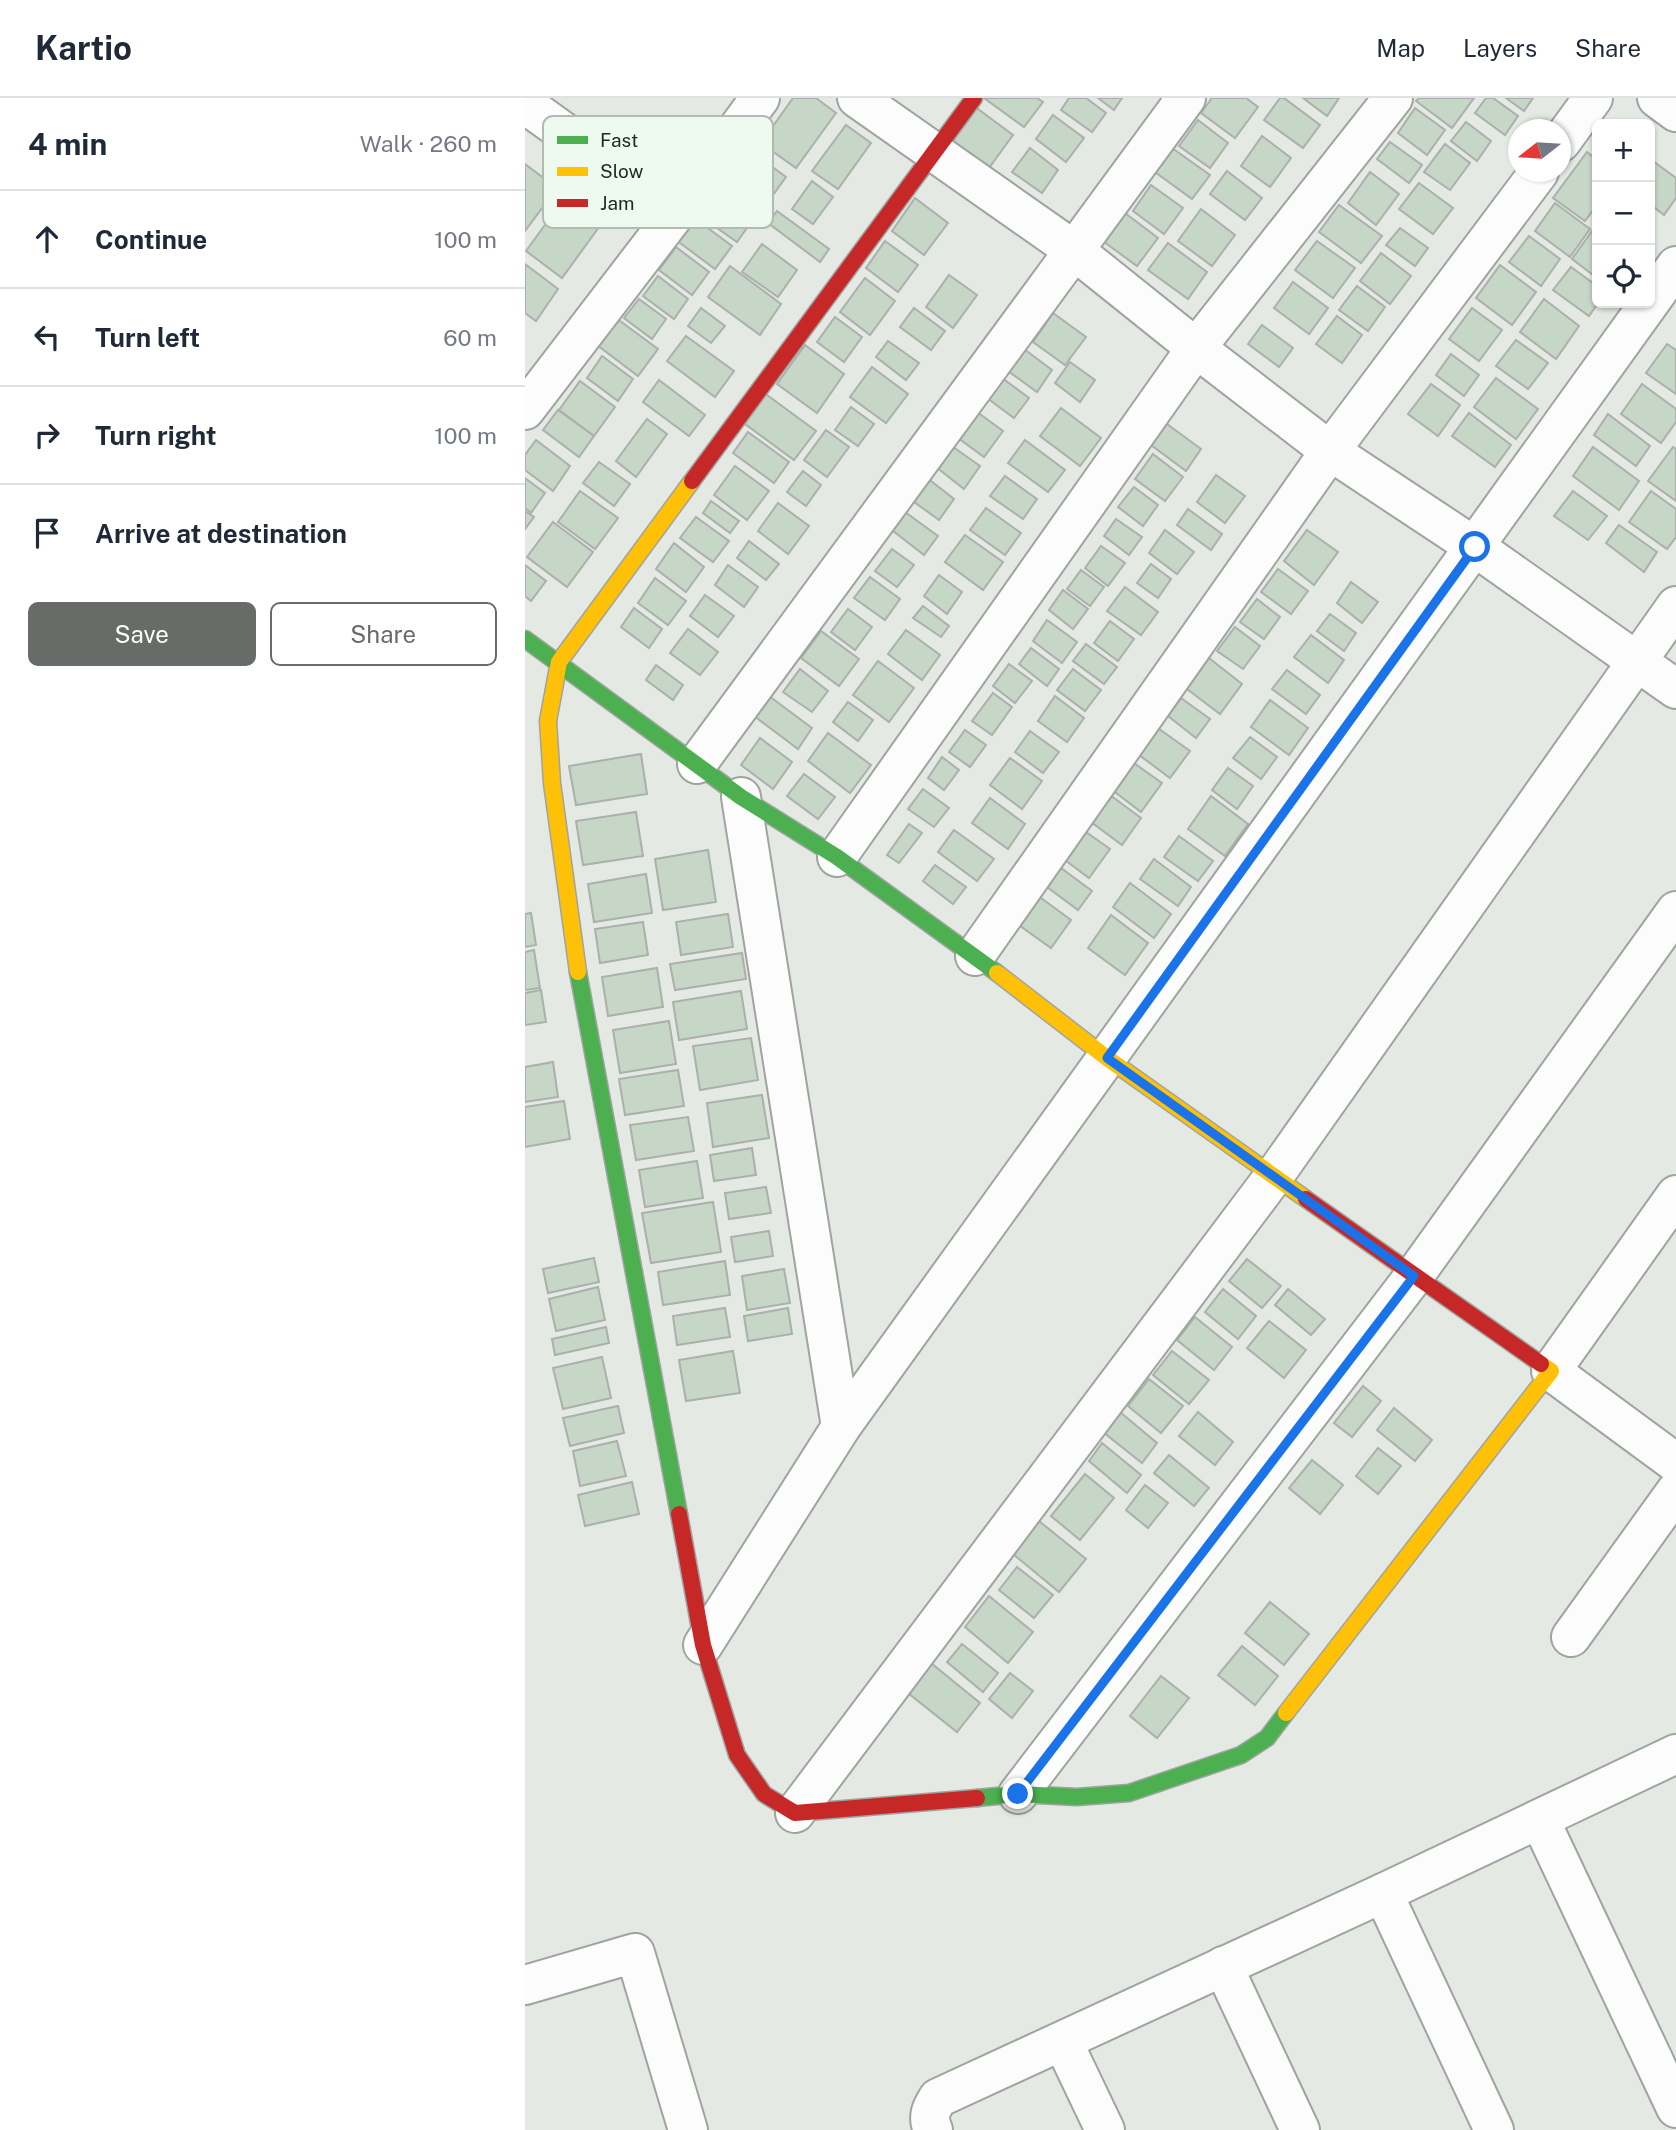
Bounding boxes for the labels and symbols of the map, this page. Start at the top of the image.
legend [543,116,773,228]
north arrow [1508,119,1571,182]
text: Fast [600,129,638,151]
text: Slow [600,160,644,182]
text: Jam [600,192,634,214]
route start [1459,531,1490,562]
route end [1002,1778,1033,1809]

